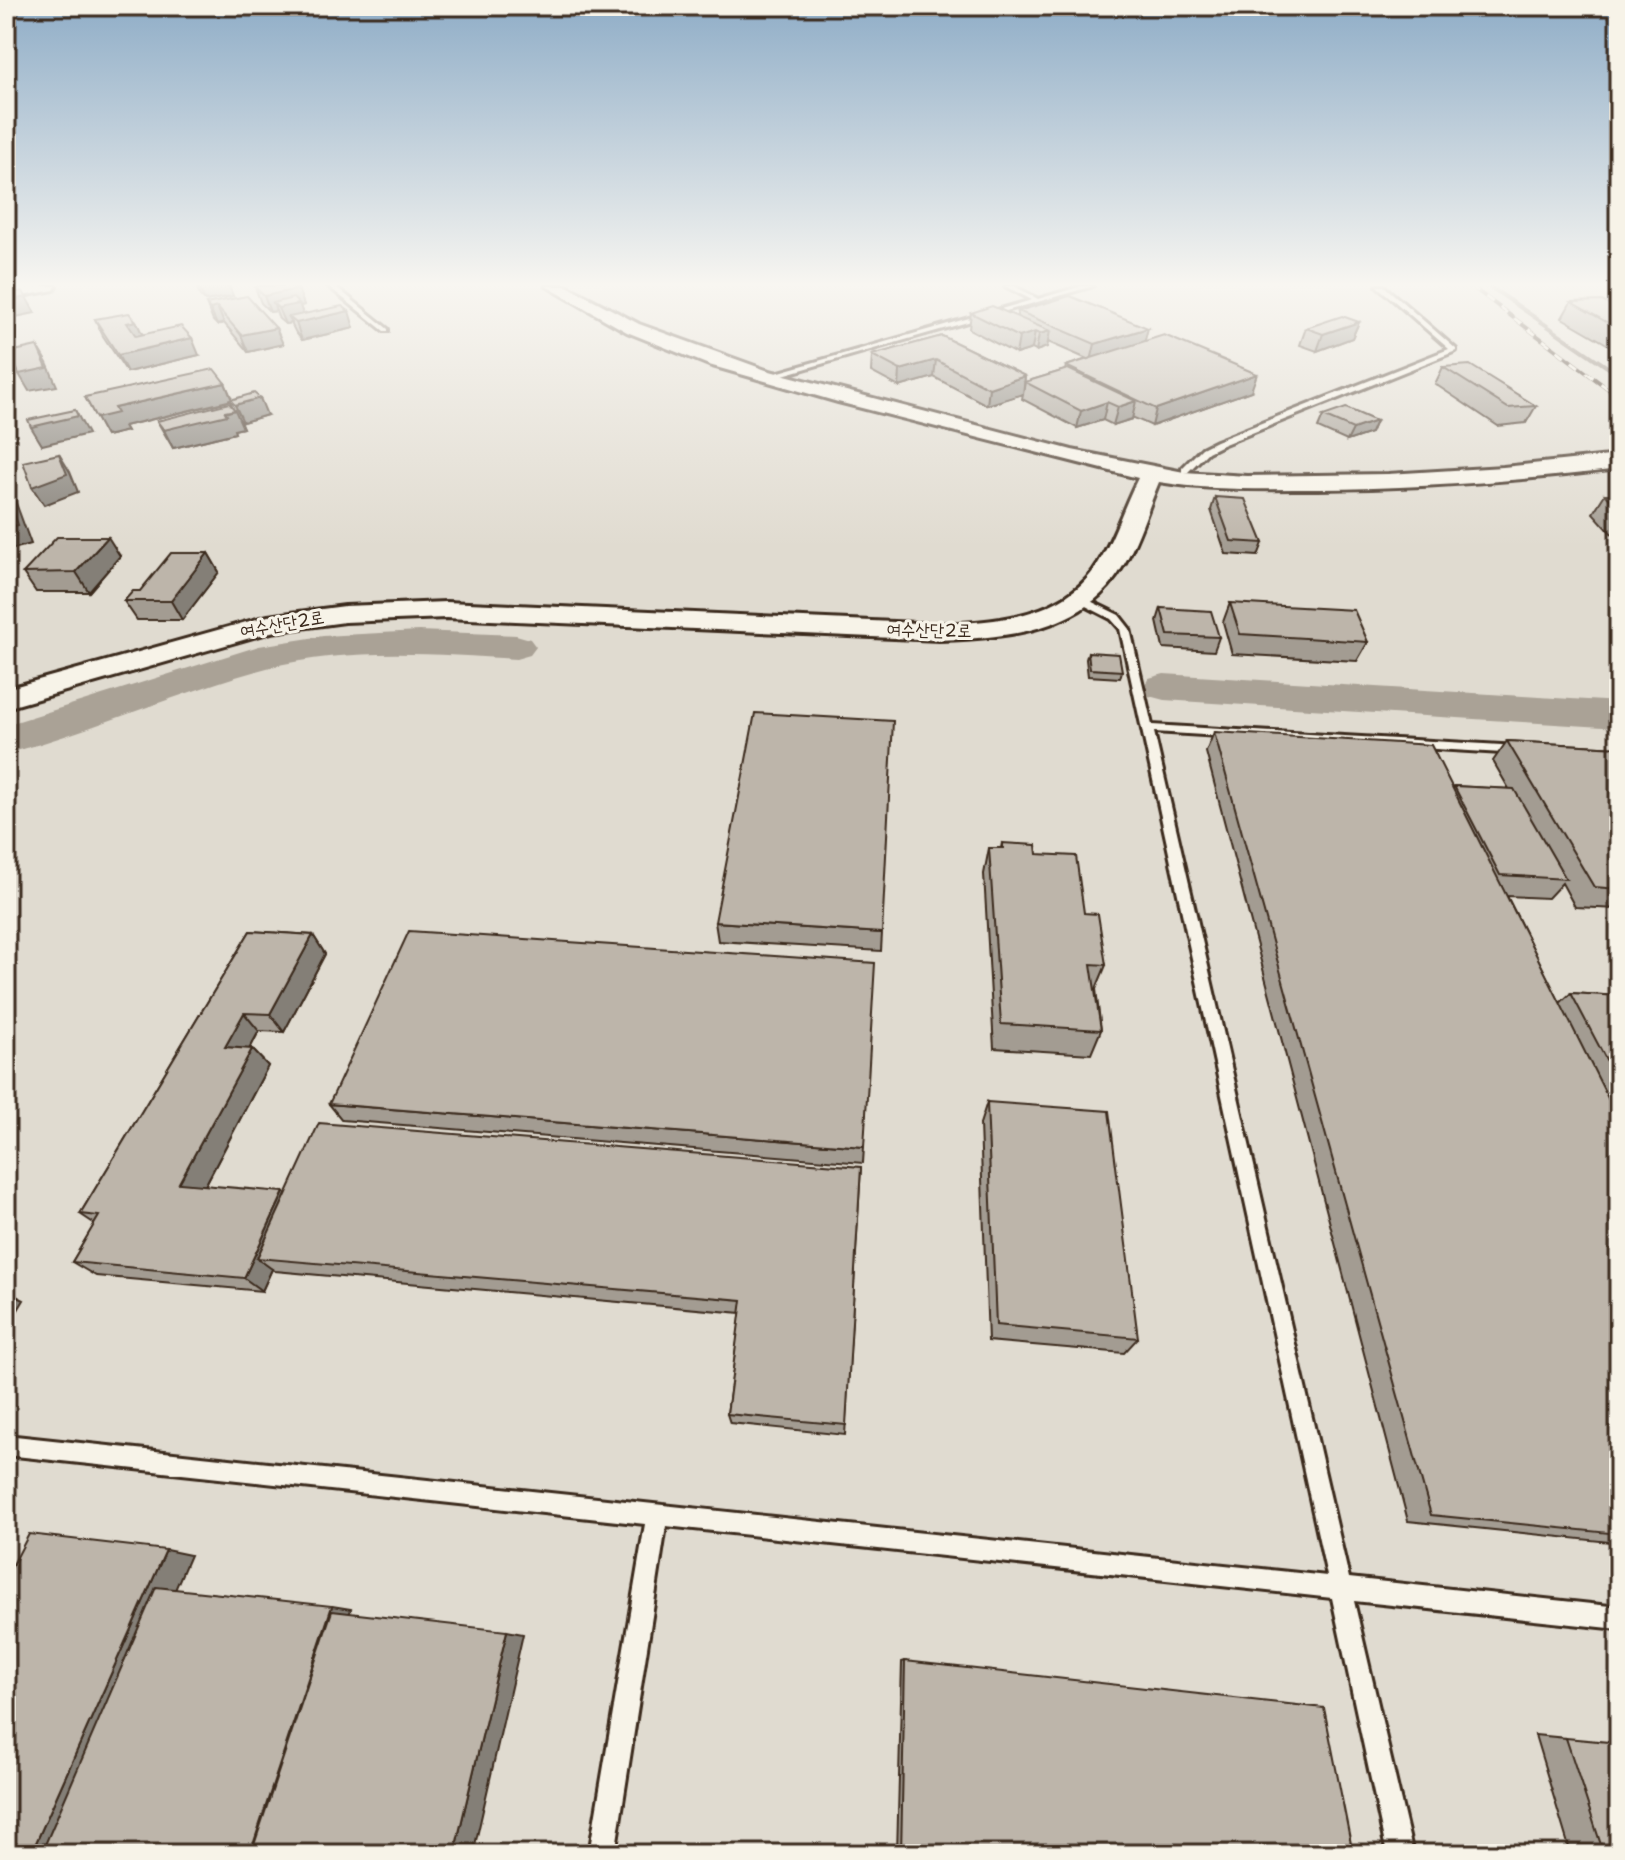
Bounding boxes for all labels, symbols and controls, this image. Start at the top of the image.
street label: 여수산단2로 [238,605,326,643]
street label: 여수산단2로 [886,617,972,643]

